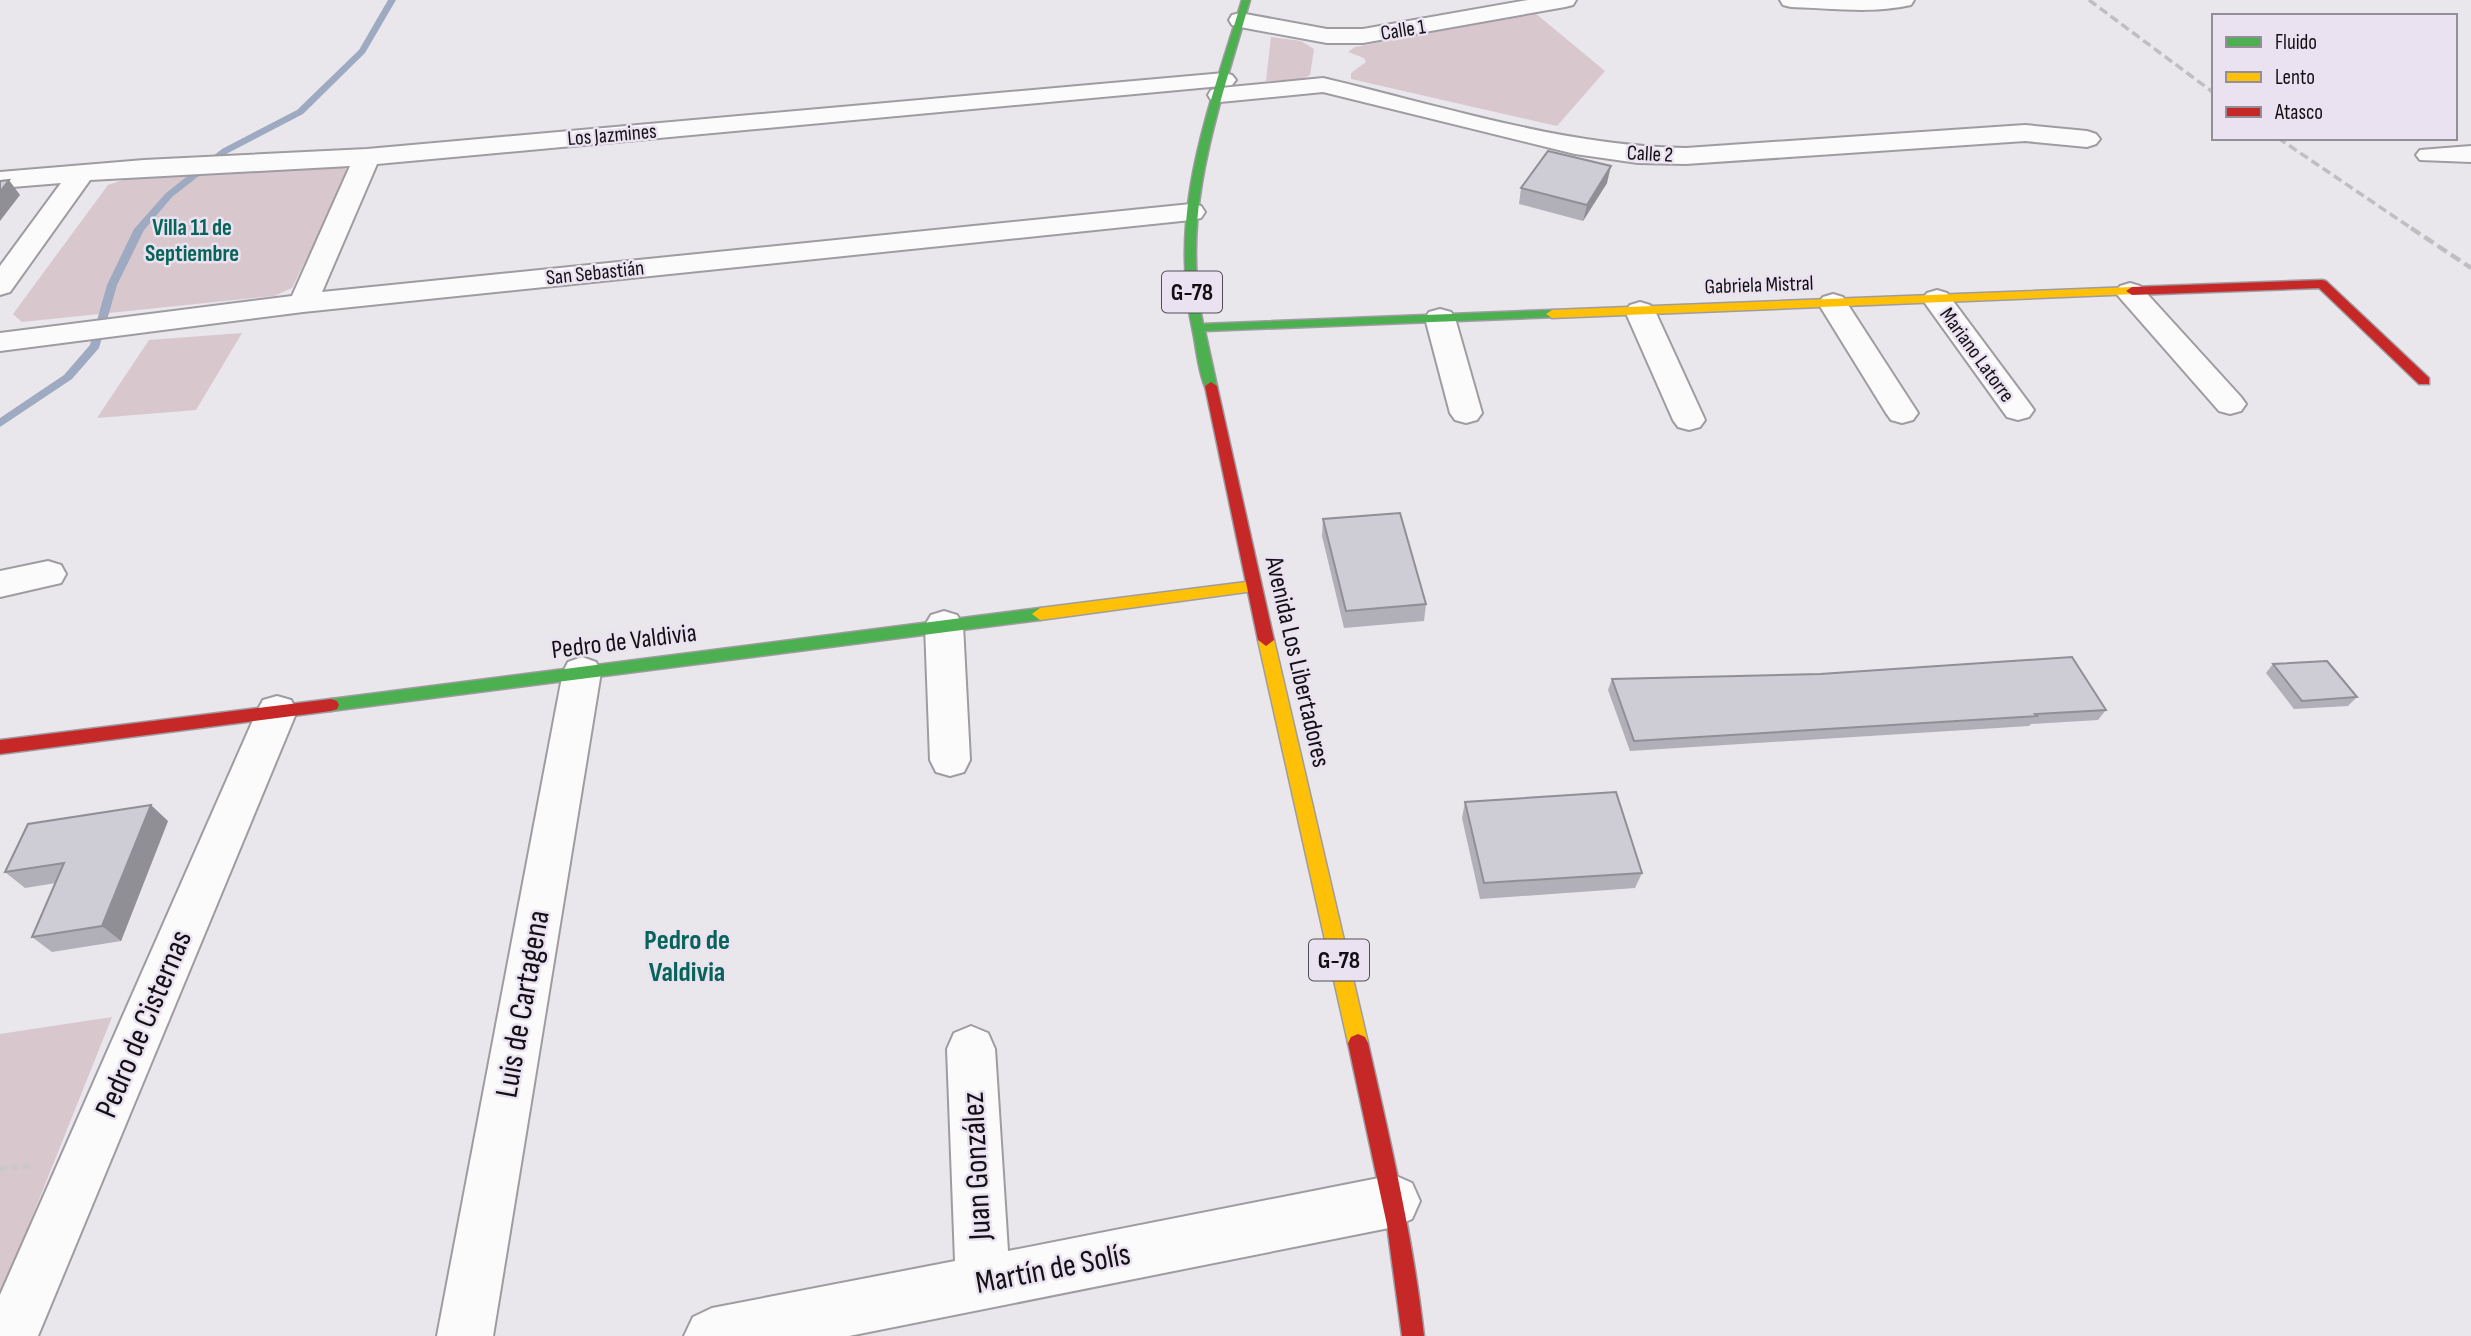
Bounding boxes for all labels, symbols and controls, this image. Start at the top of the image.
street label: Calle 1 [1379,14,1428,46]
legend [2212,14,2457,140]
text: Fluido [2275,30,2317,55]
text: Lento [2275,65,2315,90]
text: Atasco [2274,100,2323,125]
street label: Los Jazmines [566,119,658,151]
street label: Calle 2 [1626,140,1674,168]
district label: Villa 11 de Septiembre [145,214,239,268]
street label: San Sebastián [545,255,645,291]
street label: Gabriela Mistral [1704,271,1814,299]
road number: G-78 [1162,272,1222,312]
street label: Mariano Latorre [1934,303,2020,407]
street label: Avenida Los Libertadores [1257,553,1336,770]
street label: Pedro de Valdivia [550,618,698,666]
street label: Luis de Cartagena [487,907,559,1101]
street label: Pedro de Cisternas [87,924,201,1124]
district label: Pedro de Valdivia [644,924,730,989]
road number: G-78 [1309,940,1369,980]
street label: Juan González [954,1091,1000,1242]
street label: Martín de Solís [972,1235,1134,1303]

